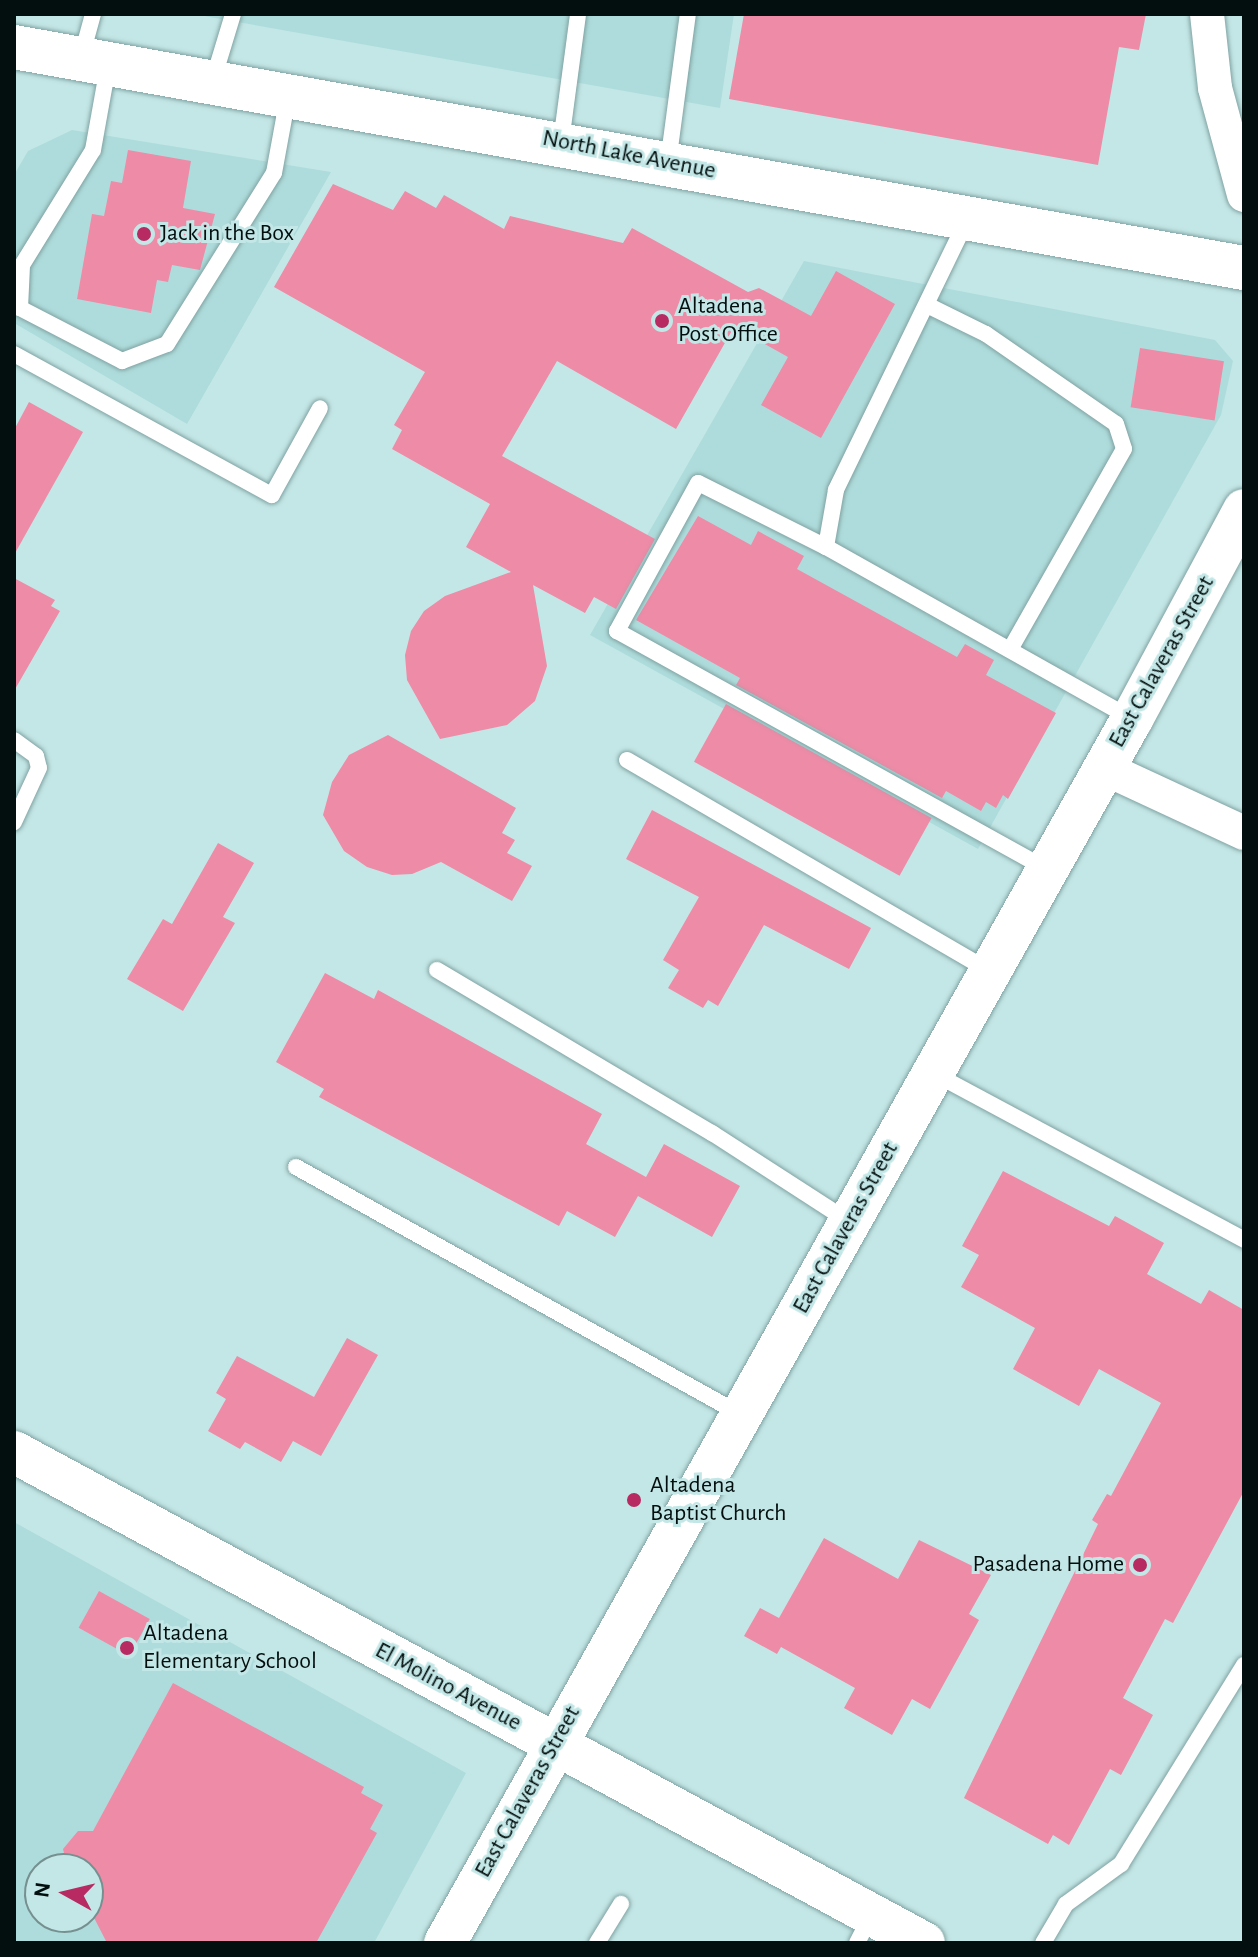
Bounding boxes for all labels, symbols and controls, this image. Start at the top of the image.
street label: North Lake Avenue [540,124,718,186]
place label: Jack in the Box [160,220,294,248]
marker: Jack in the Box [135,225,153,243]
place label: Altadena Post Office [678,293,778,349]
marker: Altadena Post Office [653,312,671,330]
street label: East Calaveras Street [1103,571,1221,753]
street label: East Calaveras Street [787,1137,905,1319]
place label: Altadena Baptist Church [650,1472,787,1528]
marker: Altadena Baptist Church [625,1491,643,1509]
place label: Pasadena Home [972,1551,1124,1579]
marker: Pasadena Home [1131,1556,1149,1574]
place label: Altadena Elementary School [143,1620,317,1676]
street label: El Molino Avenue [370,1636,526,1738]
marker: Altadena Elementary School [118,1639,136,1657]
street label: East Calaveras Street [469,1701,587,1883]
north arrow [24,1853,104,1933]
text: N [30,1881,54,1899]

